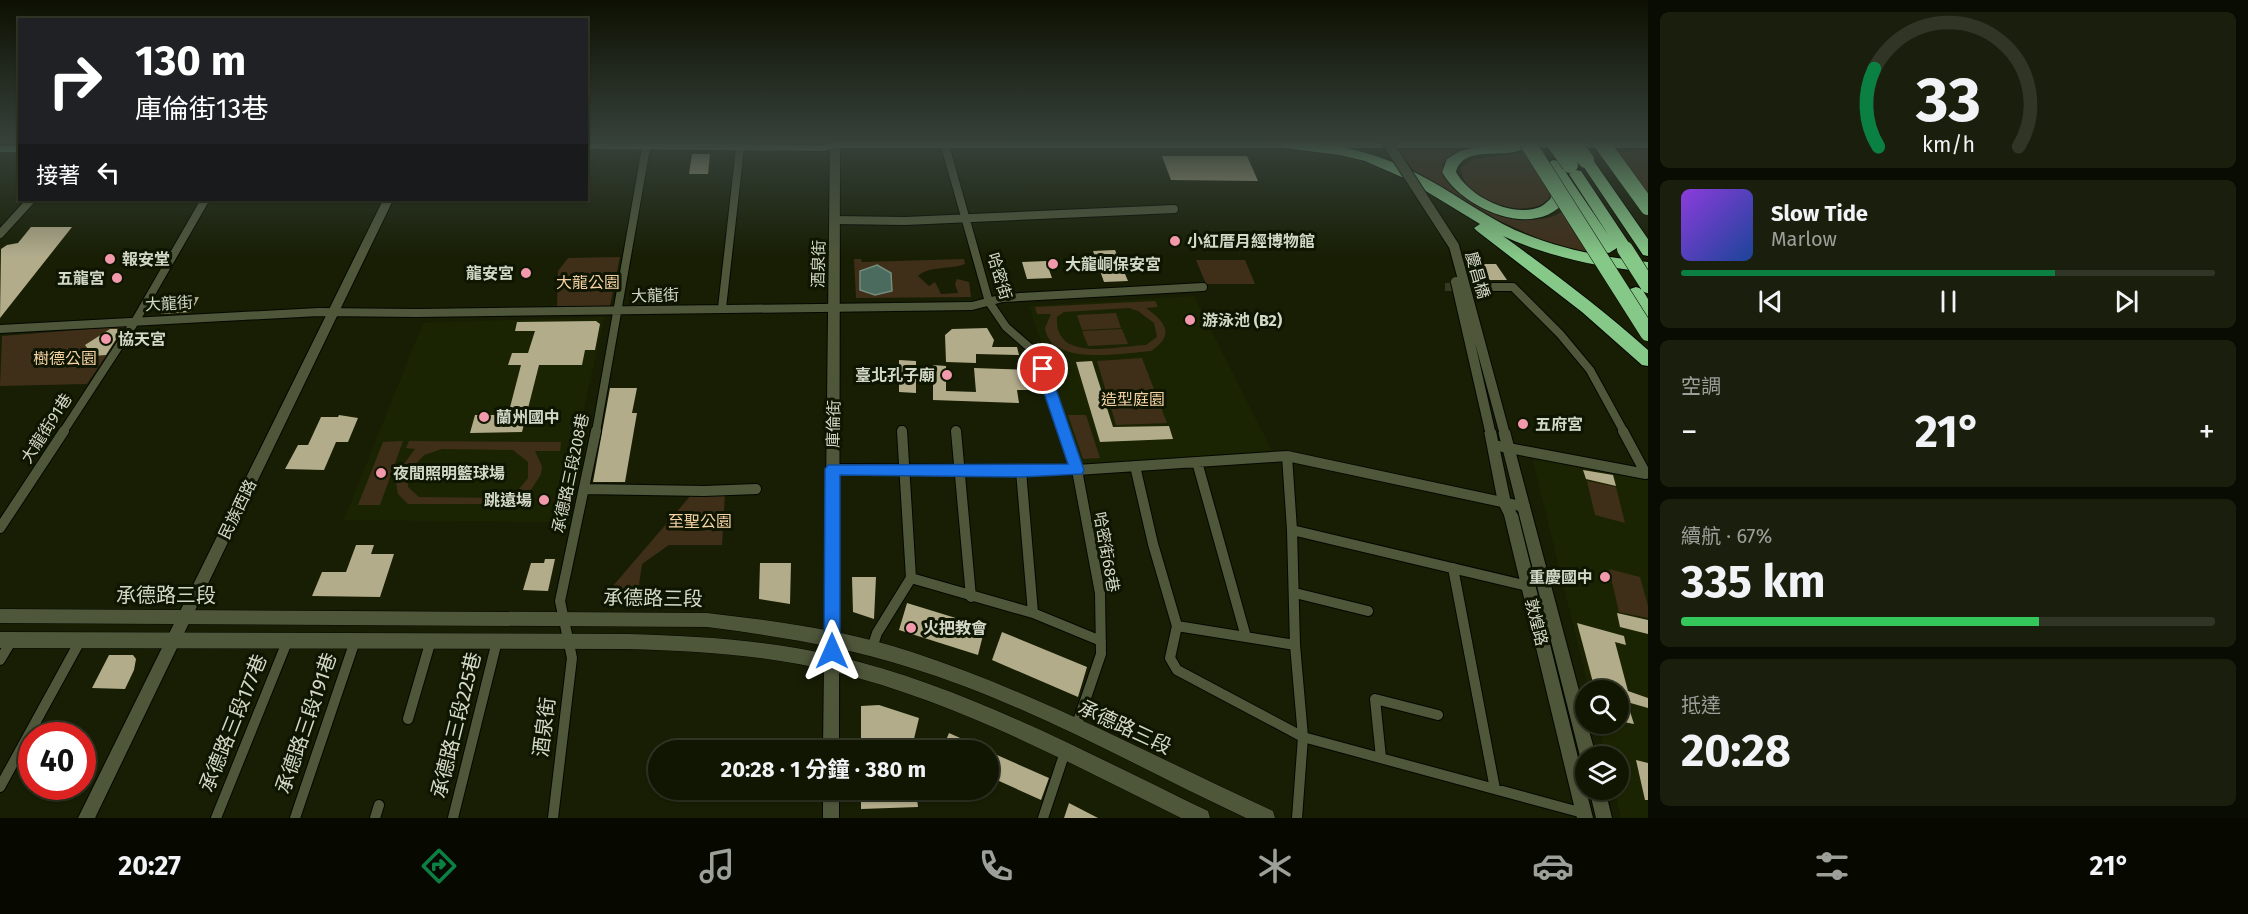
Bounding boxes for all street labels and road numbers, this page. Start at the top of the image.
street label: 酒泉街 [809,240,828,288]
street label: 慶昌橋 [1462,249,1493,301]
street label: 哈密街 [983,250,1016,302]
street label: 大龍街 [631,285,679,306]
street label: 大龍街 [145,293,193,314]
street label: 大龍街91巷 [17,390,76,467]
street label: 庫倫街 [824,400,843,448]
street label: 承德路三段208巷 [549,412,592,535]
street label: 民族西路 [215,476,260,542]
street label: 哈密街68巷 [1090,510,1123,594]
street label: 承德路三段 [116,583,216,607]
street label: 承德路三段 [603,585,703,611]
street label: 敦煌路 [1521,597,1552,648]
street label: 承德路三段191巷 [271,649,341,797]
street label: 承德路三段225巷 [426,649,486,801]
street label: 承德路三段177巷 [194,651,272,795]
street label: 承德路三段 [1075,695,1175,759]
street label: 酒泉街 [528,696,560,758]

